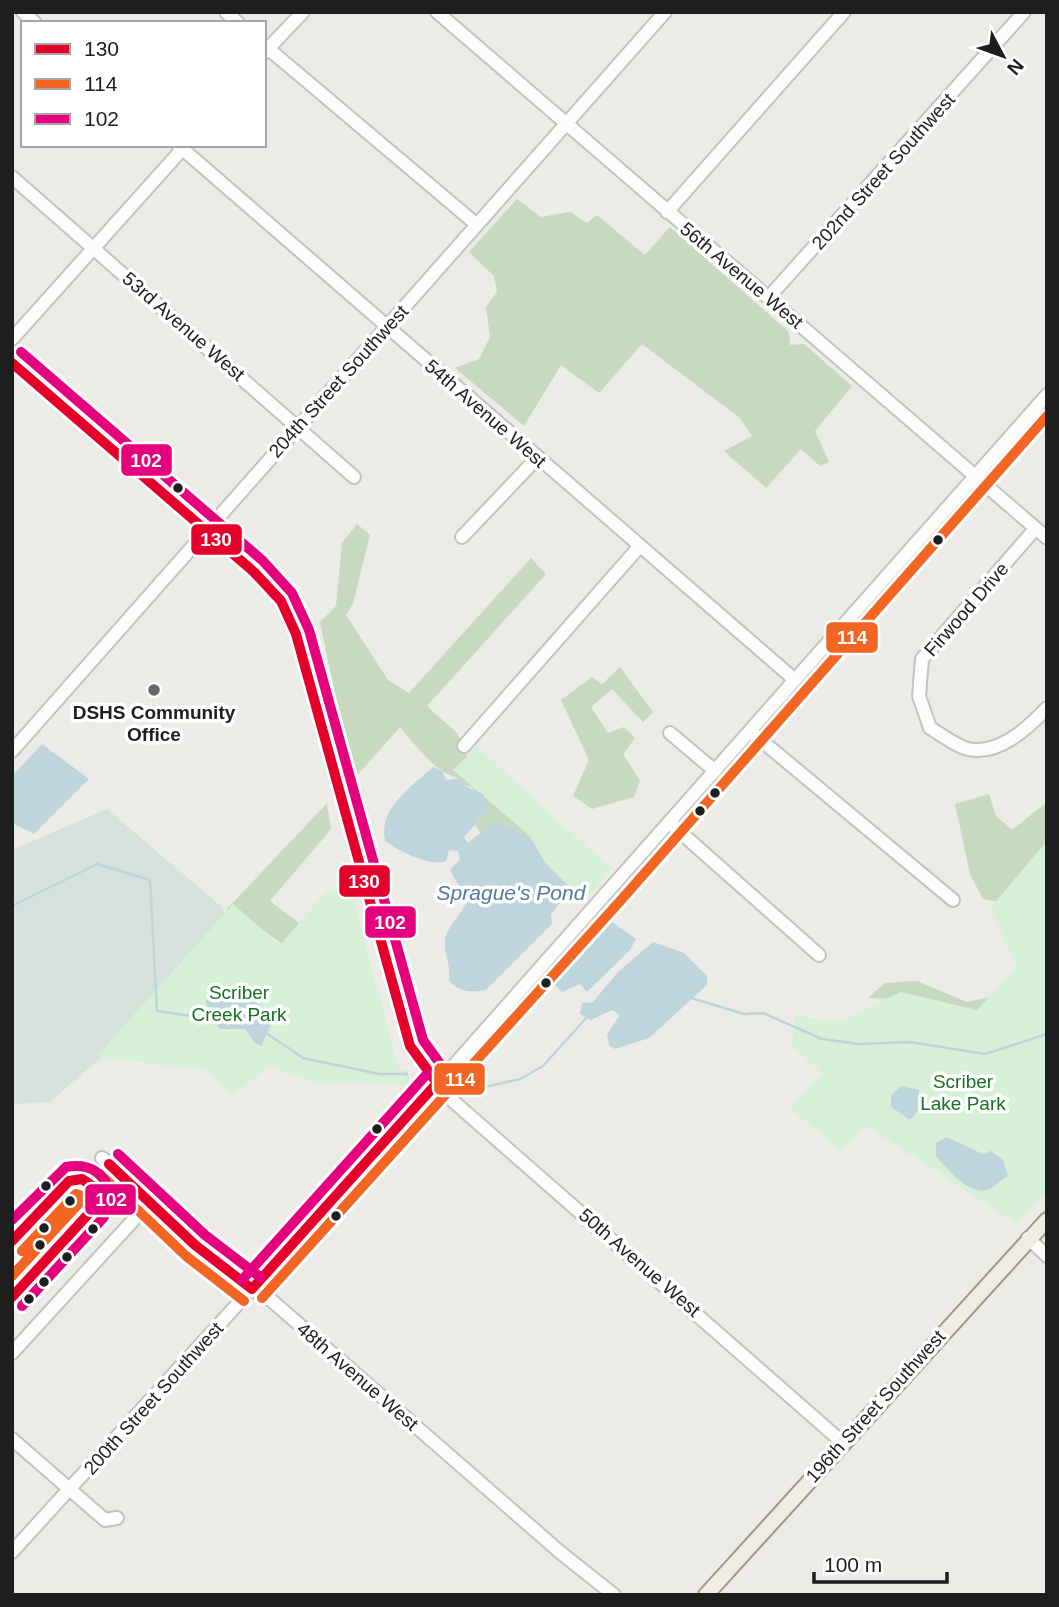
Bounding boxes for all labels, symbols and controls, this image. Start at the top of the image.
legend [21,21,266,147]
north arrow [968,21,1038,91]
text: 130 [84,37,119,60]
text: N [1003,55,1028,79]
text: 114 [84,72,118,95]
street label: 202nd Street Southwest [808,88,960,254]
text: 102 [84,107,119,130]
street label: 56th Avenue West [676,218,808,333]
street label: 53rd Avenue West [118,268,249,385]
street label: 204th Street Southwest [264,300,413,462]
street label: 54th Avenue West [421,355,551,472]
line badge: 102 [120,443,173,477]
text: 102 [130,450,162,471]
unlabelled marker [171,481,185,495]
line badge: 130 [190,523,243,556]
text: 130 [200,529,232,550]
unlabelled marker [931,533,945,547]
street label: Firwood Drive [920,558,1013,660]
line badge: 114 [825,621,879,654]
text: 114 [837,627,868,648]
marker: DSHS Community Office [146,682,162,698]
place label: DSHS Community Office [73,702,236,745]
unlabelled marker [708,786,722,800]
unlabelled marker [693,804,707,818]
line badge: 130 [338,864,391,898]
text: 130 [348,871,380,892]
water label: Sprague's Pond [437,881,587,904]
line badge: 102 [364,905,417,939]
text: 102 [374,912,406,933]
unlabelled marker [539,976,553,990]
park label: Scriber Creek Park [191,982,287,1025]
line badge: 114 [433,1062,486,1096]
text: 114 [445,1069,476,1090]
park label: Scriber Lake Park [920,1071,1006,1114]
unlabelled marker [370,1122,384,1136]
unlabelled marker [39,1179,53,1193]
line badge: 102 [84,1183,137,1216]
text: 102 [95,1189,127,1210]
unlabelled marker [63,1194,77,1208]
street label: 50th Avenue West [575,1204,705,1321]
unlabelled marker [329,1209,343,1223]
unlabelled marker [37,1221,51,1235]
unlabelled marker [86,1222,100,1236]
unlabelled marker [33,1238,47,1252]
unlabelled marker [60,1250,74,1264]
unlabelled marker [37,1275,51,1289]
unlabelled marker [22,1292,36,1306]
street label: 200th Street Southwest [79,1317,228,1479]
street label: 48th Avenue West [293,1318,423,1435]
street label: 196th Street Southwest [801,1325,950,1487]
scale bar [814,1540,947,1584]
text: 100 m [824,1553,882,1576]

